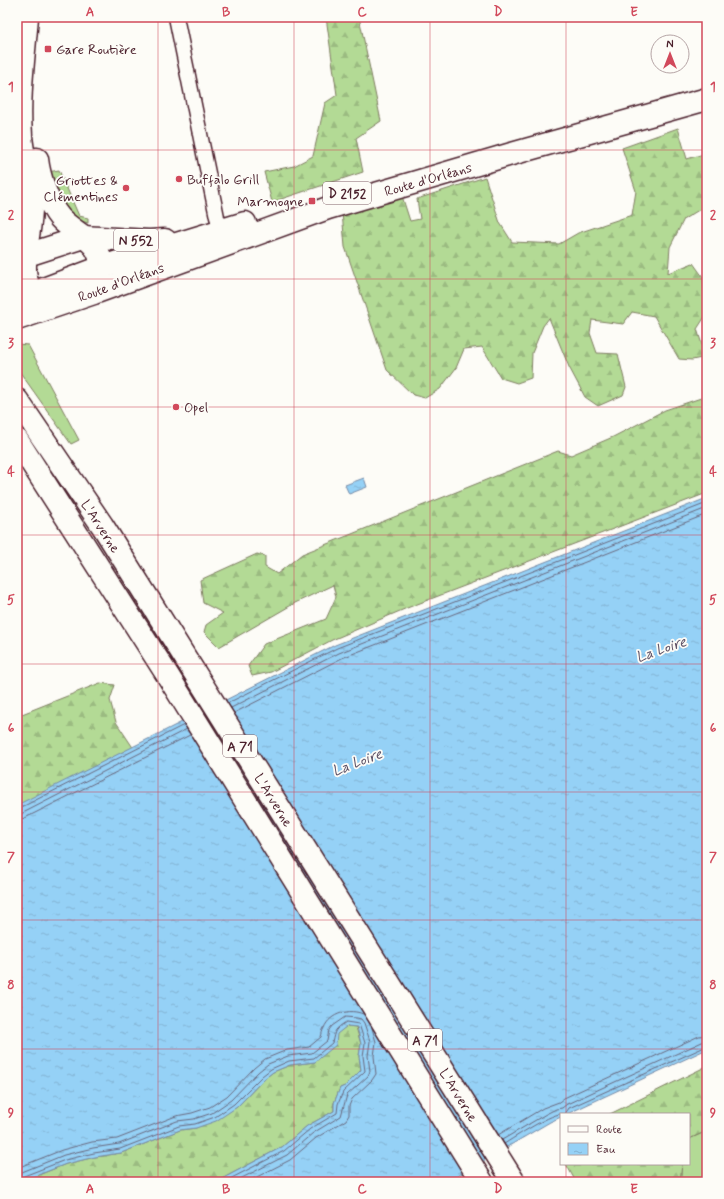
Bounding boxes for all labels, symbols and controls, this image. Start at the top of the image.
text: A [86,4,94,21]
text: B [222,4,231,21]
text: C [357,4,367,21]
text: D [494,4,503,21]
text: E [630,4,638,21]
north arrow [650,34,690,74]
text: N [666,38,674,52]
place label: Gare Routière [56,41,137,59]
marker: Gare Routière [43,44,53,54]
text: 1 [8,79,14,96]
text: 1 [710,79,716,96]
street label: Route d'Orléans [382,159,474,201]
place label: Buffalo Grill [187,171,259,189]
place label: Griottes & Clémentines [43,172,118,206]
marker: Buffalo Grill [174,174,184,184]
road number: D 2152 [323,182,371,204]
marker: Griottes & Clémentines [121,183,131,193]
place label: Marmogne [237,193,304,211]
marker: Marmogne [307,196,317,206]
text: 2 [8,207,15,224]
text: 2 [710,207,717,224]
road number: N 552 [114,229,158,251]
street label: Route d'Orléans [76,259,167,307]
text: 3 [8,335,14,352]
text: 3 [710,335,716,352]
place label: Opel [184,399,208,417]
marker: Opel [171,402,181,412]
text: 4 [7,464,15,481]
text: 4 [709,464,717,481]
street label: L'Arverne [76,497,124,557]
text: 5 [7,592,15,609]
text: 5 [709,592,717,609]
water label: La Loire [633,632,690,668]
text: 6 [8,720,15,737]
text: 6 [710,720,717,737]
road number: A 71 [223,735,257,757]
water label: La Loire [329,744,386,782]
street label: L'Arverne [250,770,297,831]
text: 7 [7,849,15,866]
text: 7 [709,849,717,866]
text: 8 [7,977,15,994]
text: 8 [709,977,717,994]
road number: A 71 [408,1029,442,1051]
street label: L'Arverne [435,1065,482,1126]
text: 9 [8,1105,15,1122]
text: 9 [710,1105,717,1122]
legend [560,1113,690,1165]
text: Route [596,1122,622,1138]
text: Eau [596,1142,616,1158]
text: A [86,1181,94,1198]
text: B [222,1181,231,1198]
text: C [357,1181,367,1198]
text: D [494,1181,503,1198]
text: E [630,1181,638,1198]

